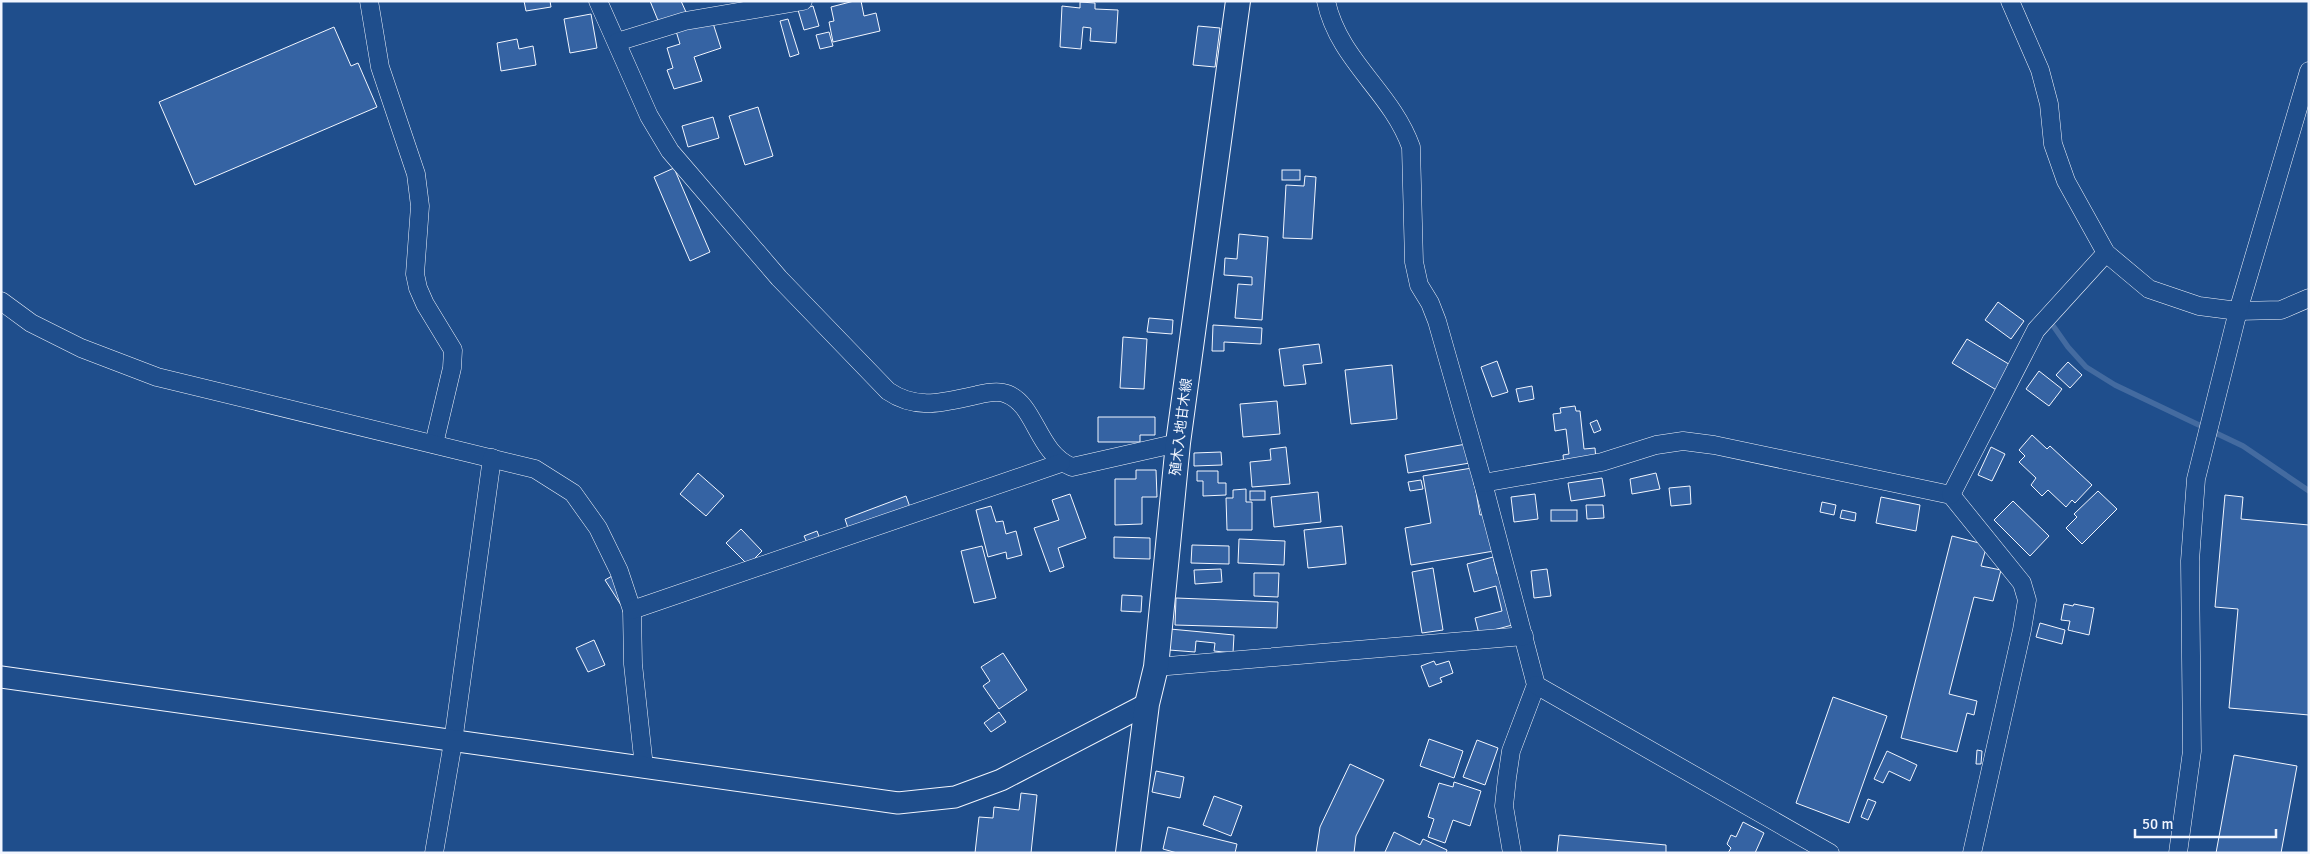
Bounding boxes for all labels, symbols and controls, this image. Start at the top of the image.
street label: 殖木入地甘木線 [1167,377,1195,477]
scale bar [2135,806,2276,838]
text: 50 m [2142,815,2173,833]

